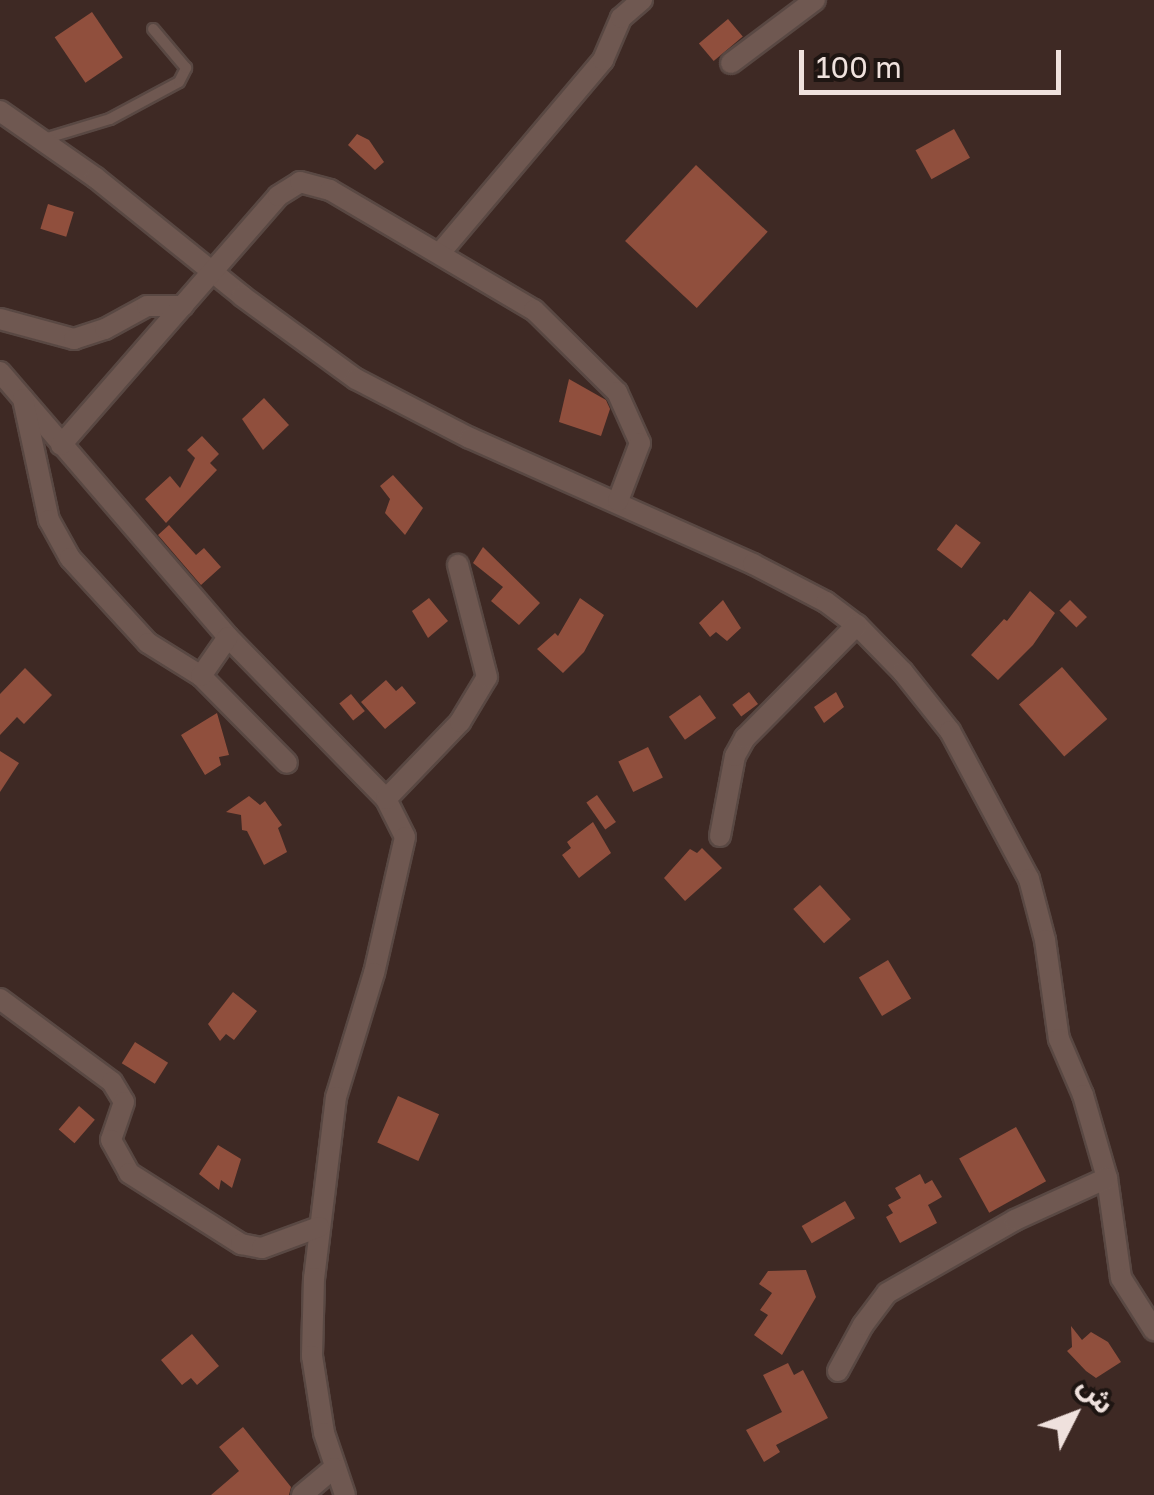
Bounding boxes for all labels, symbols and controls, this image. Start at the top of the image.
scale bar [804,30,1066,92]
text: 100 m [816,49,902,85]
north arrow [1024,1365,1124,1465]
text: ش [1072,1369,1122,1420]

